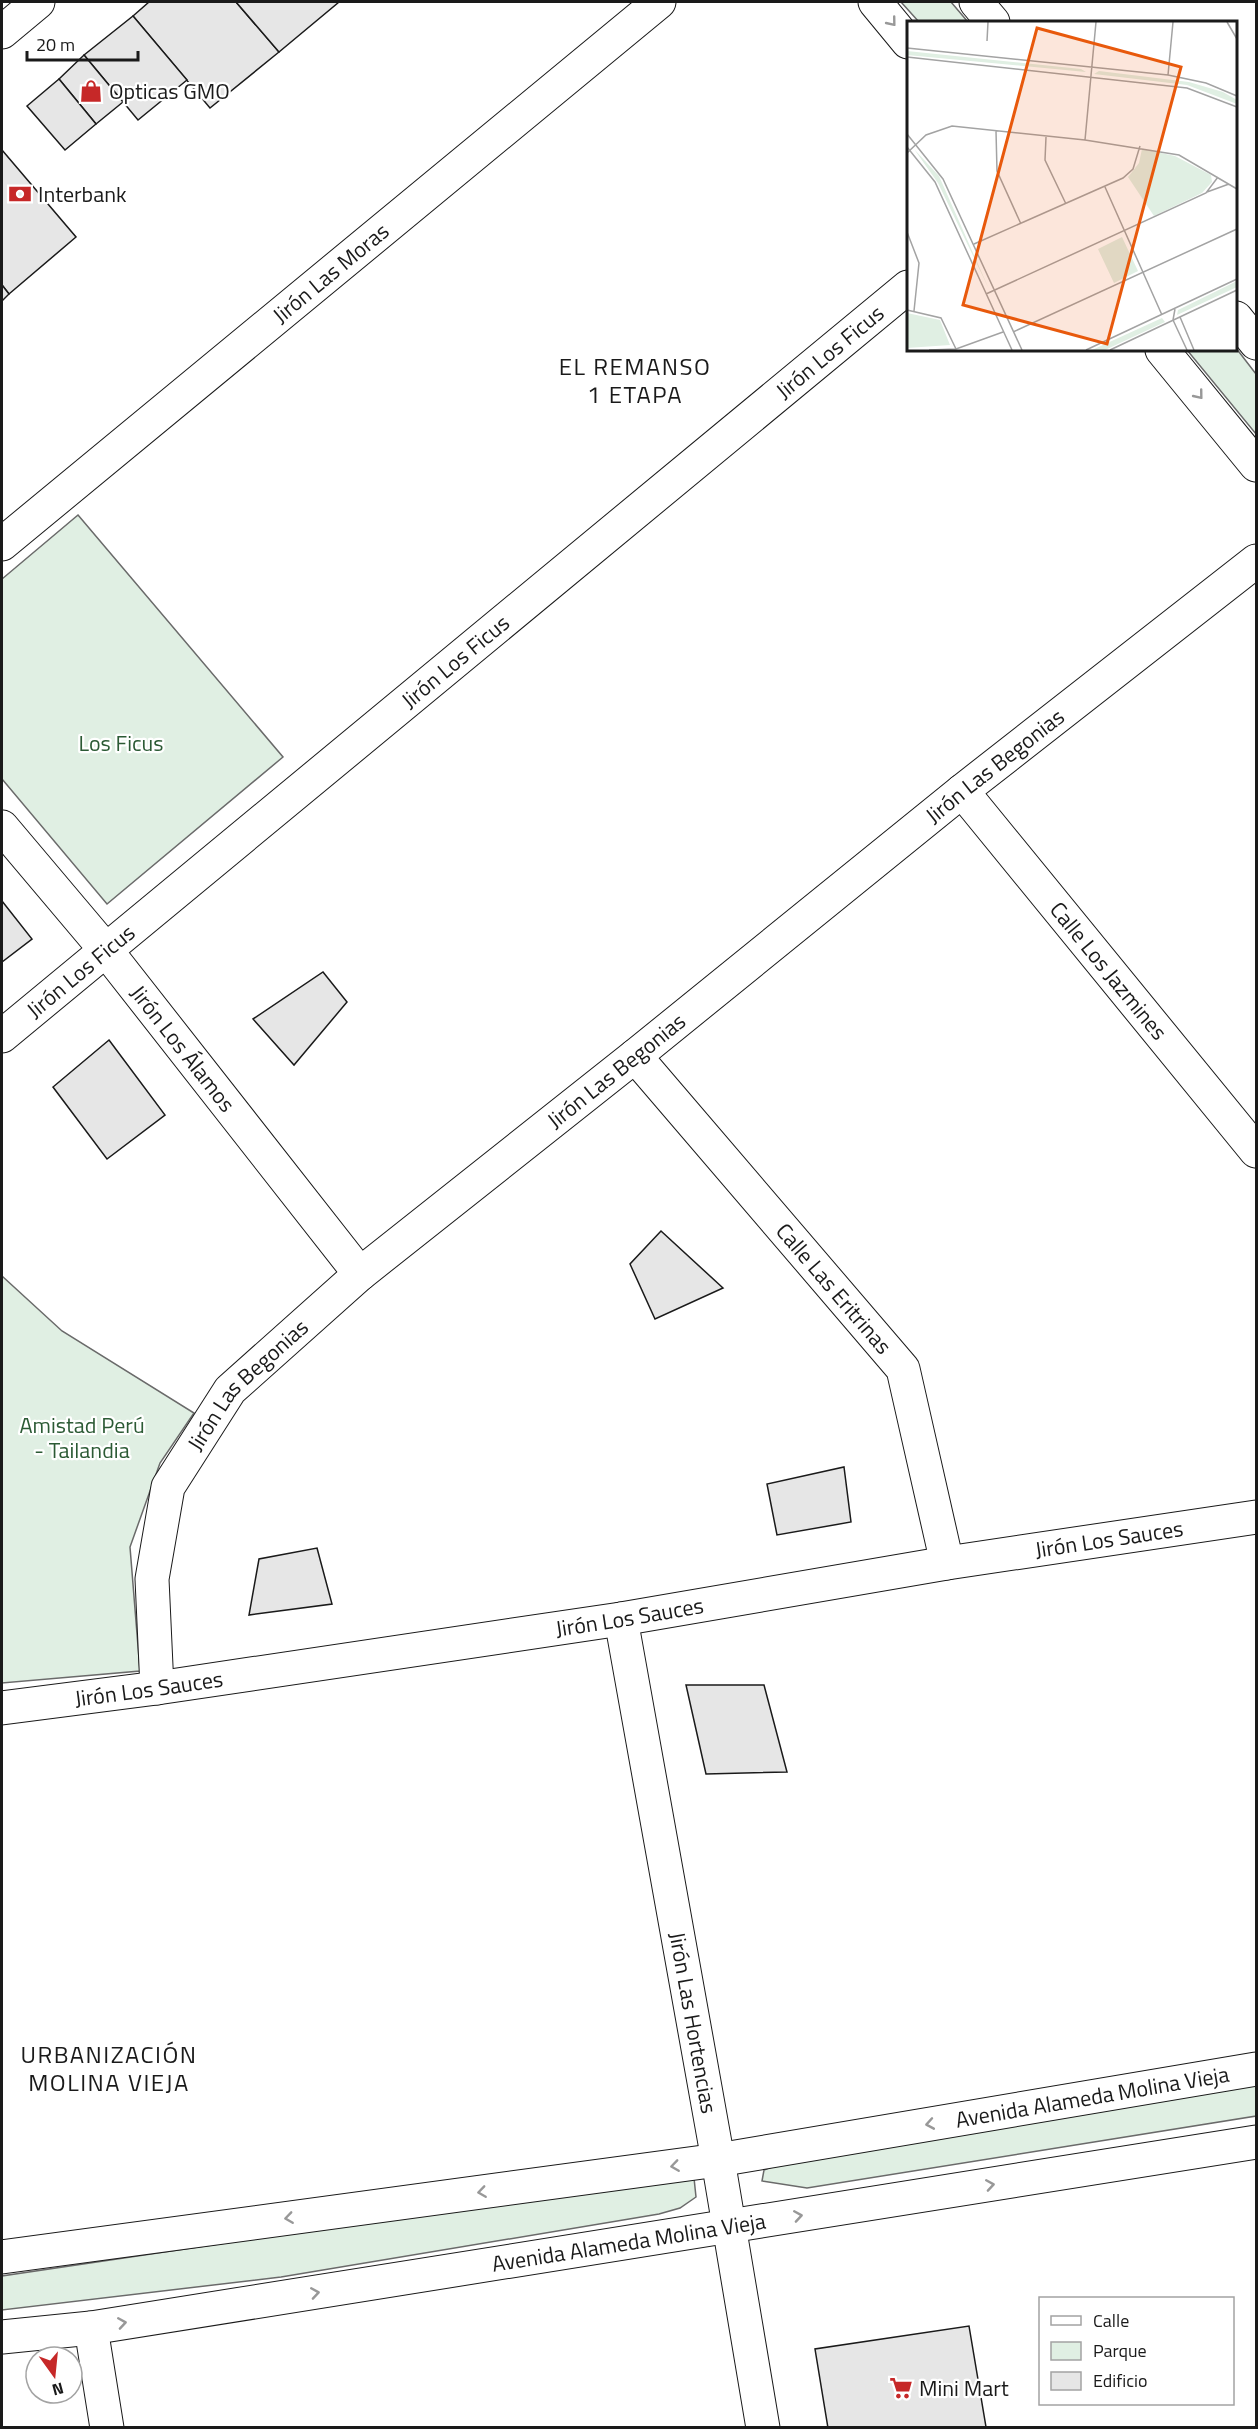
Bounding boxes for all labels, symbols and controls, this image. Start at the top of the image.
one-way arrow [885,15,896,26]
inset map [907,21,1237,351]
scale bar [27,24,138,62]
text: 20 m [36,31,75,58]
place label: Opticas GMO [109,74,230,108]
shop icon: Opticas GMO [78,78,104,104]
place label: Interbank [38,177,127,211]
bank icon: Interbank [7,181,33,207]
street label: Jirón Las Moras [265,214,396,331]
street label: Jirón Los Ficus [768,297,891,407]
district label: EL REMANSO 1 ETAPA [559,348,711,412]
one-way arrow [1191,388,1202,399]
street label: Jirón Los Ficus [394,606,517,716]
street label: Jirón Las Begonias [918,700,1072,831]
park label: Los Ficus [78,726,164,760]
street label: Calle Los Jazmines [1042,894,1176,1047]
street label: Jirón Los Ficus [19,916,142,1026]
street label: Jirón Los Álamos [122,977,244,1119]
street label: Jirón Las Begonias [540,1005,693,1137]
street label: Calle Las Eritrinas [768,1215,900,1362]
street label: Jirón Las Begonias [178,1311,316,1457]
park label: Amistad Perú - Tailandia [19,1408,145,1467]
street label: Jirón Los Sauces [1033,1511,1185,1567]
street label: Jirón Los Sauces [553,1588,706,1646]
street label: Jirón Los Sauces [72,1661,225,1715]
street label: Jirón Las Hortencias [660,1929,726,2116]
district label: URBANIZACIÓN MOLINA VIEJA [20,2036,198,2100]
street label: Avenida Alameda Molina Vieja [953,2057,1232,2137]
one-way arrow [925,2117,935,2130]
one-way arrow [670,2159,680,2171]
one-way arrow [985,2179,995,2192]
one-way arrow [477,2185,486,2197]
street label: Avenida Alameda Molina Vieja [489,2204,768,2281]
one-way arrow [792,2210,802,2223]
one-way arrow [284,2212,293,2224]
one-way arrow [310,2287,319,2299]
legend [1039,2297,1234,2405]
text: Calle [1093,2307,1129,2334]
one-way arrow [118,2318,127,2330]
text: Parque [1093,2337,1147,2364]
north arrow [24,2345,84,2405]
text: Edificio [1093,2367,1147,2394]
place label: Mini Mart [919,2371,1009,2405]
supermarket icon: Mini Mart [888,2375,914,2401]
text: N [49,2376,66,2403]

